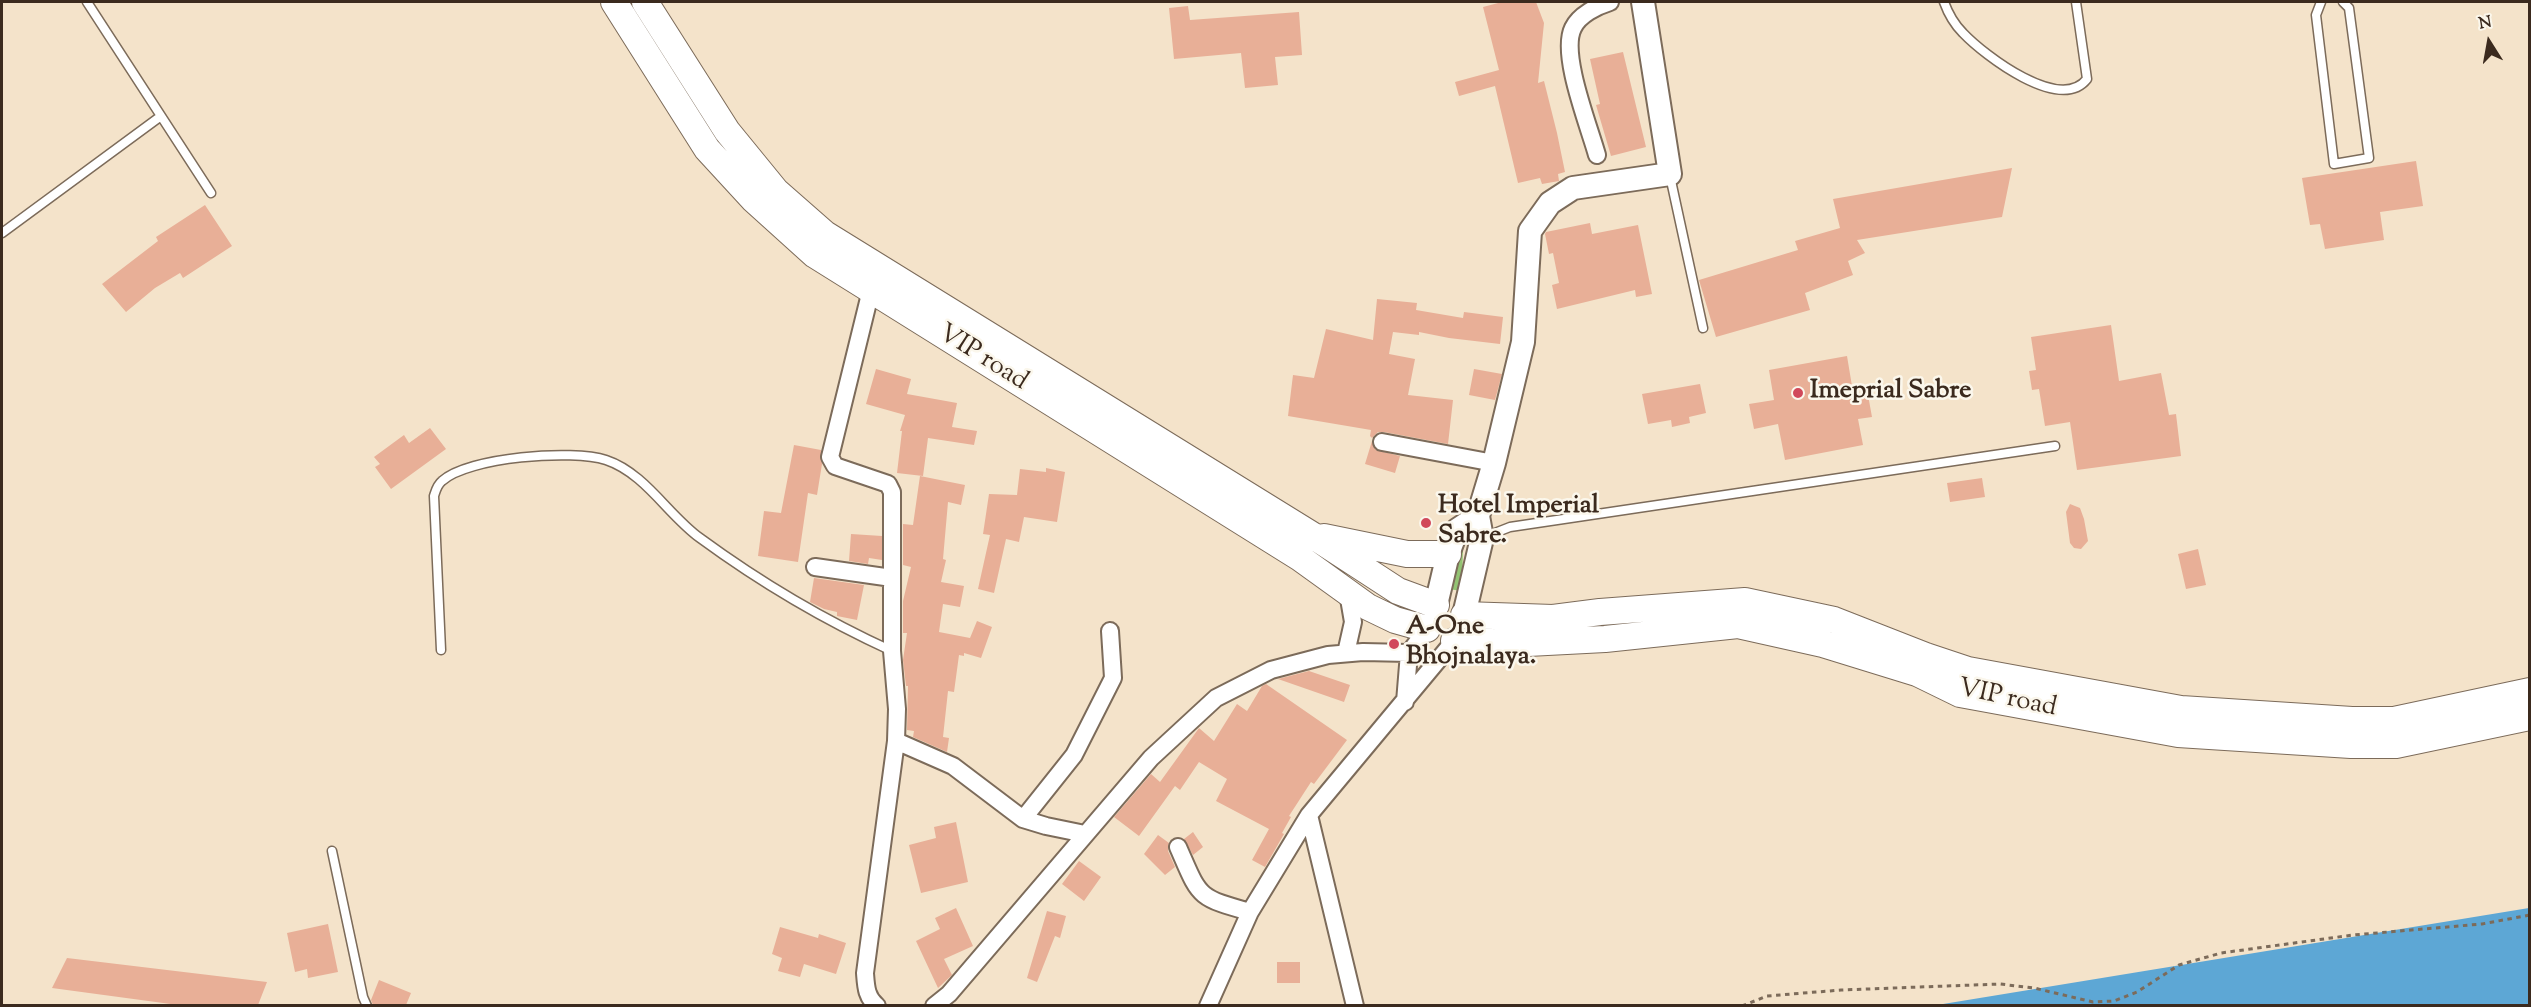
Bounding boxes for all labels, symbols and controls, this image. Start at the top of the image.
text: N [2477,11,2494,36]
north arrow [2459,12,2519,72]
street label: VIP road [931,319,1033,399]
place label: Imeprial Sabre [1810,377,1971,409]
marker: Imeprial Sabre [1791,386,1805,400]
place label: Hotel Imperial Sabre. [1438,492,1599,554]
marker: Hotel Imperial Sabre. [1419,516,1433,530]
place label: A-One Bhojnalaya. [1406,613,1536,674]
marker: A-One Bhojnalaya. [1387,637,1401,651]
street label: VIP road [1955,674,2059,726]

